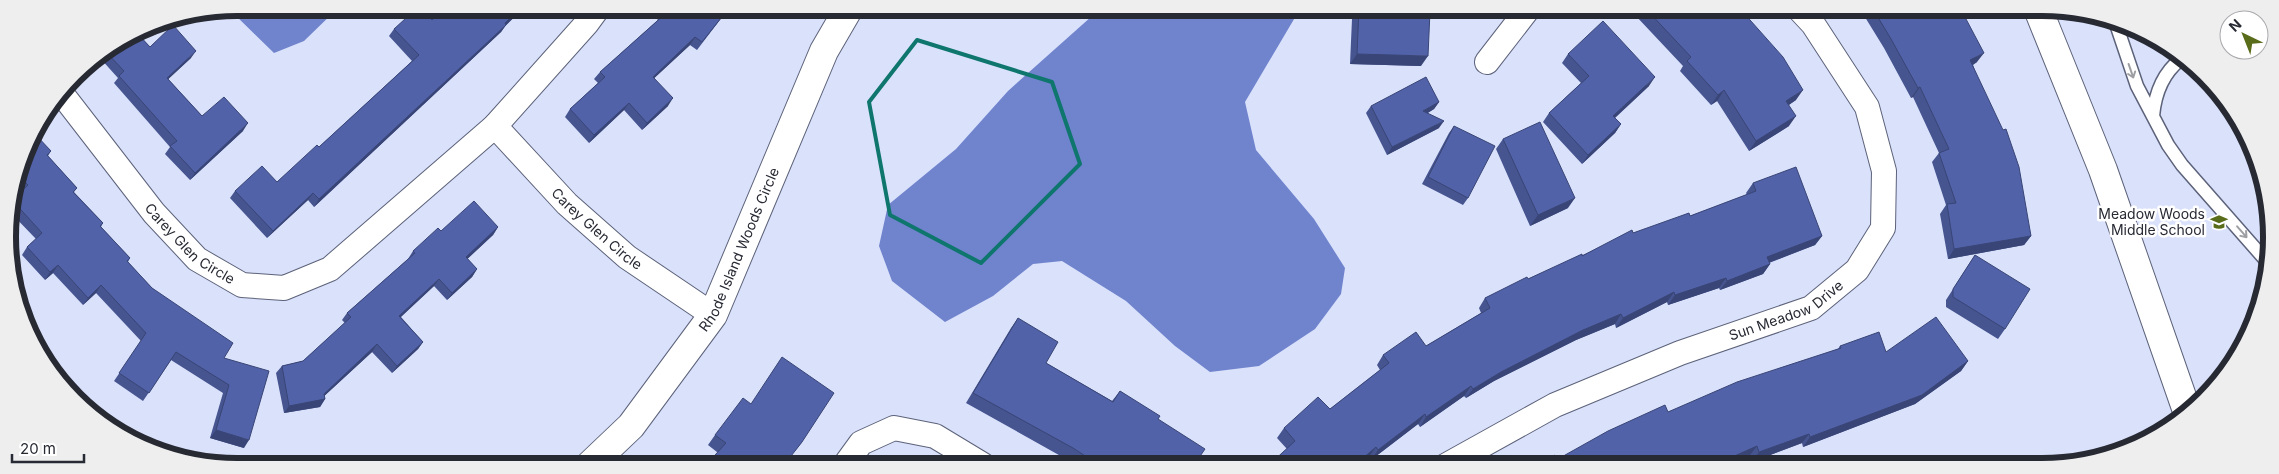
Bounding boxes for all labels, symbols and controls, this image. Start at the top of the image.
north arrow [2219,10,2269,60]
text: N [2225,15,2244,35]
one-way arrow [2127,62,2137,78]
street label: Rhode Island Woods Circle [695,165,782,335]
street label: Carey Glen Circle [548,184,646,273]
street label: Carey Glen Circle [142,200,238,287]
place label: Meadow Woods Middle School [2098,205,2205,238]
school or university icon: Meadow Woods Middle School [2209,212,2229,232]
one-way arrow [2237,225,2248,238]
street label: Sun Meadow Drive [1726,276,1846,344]
scale bar [12,432,85,464]
text: 20 m [20,439,56,458]

